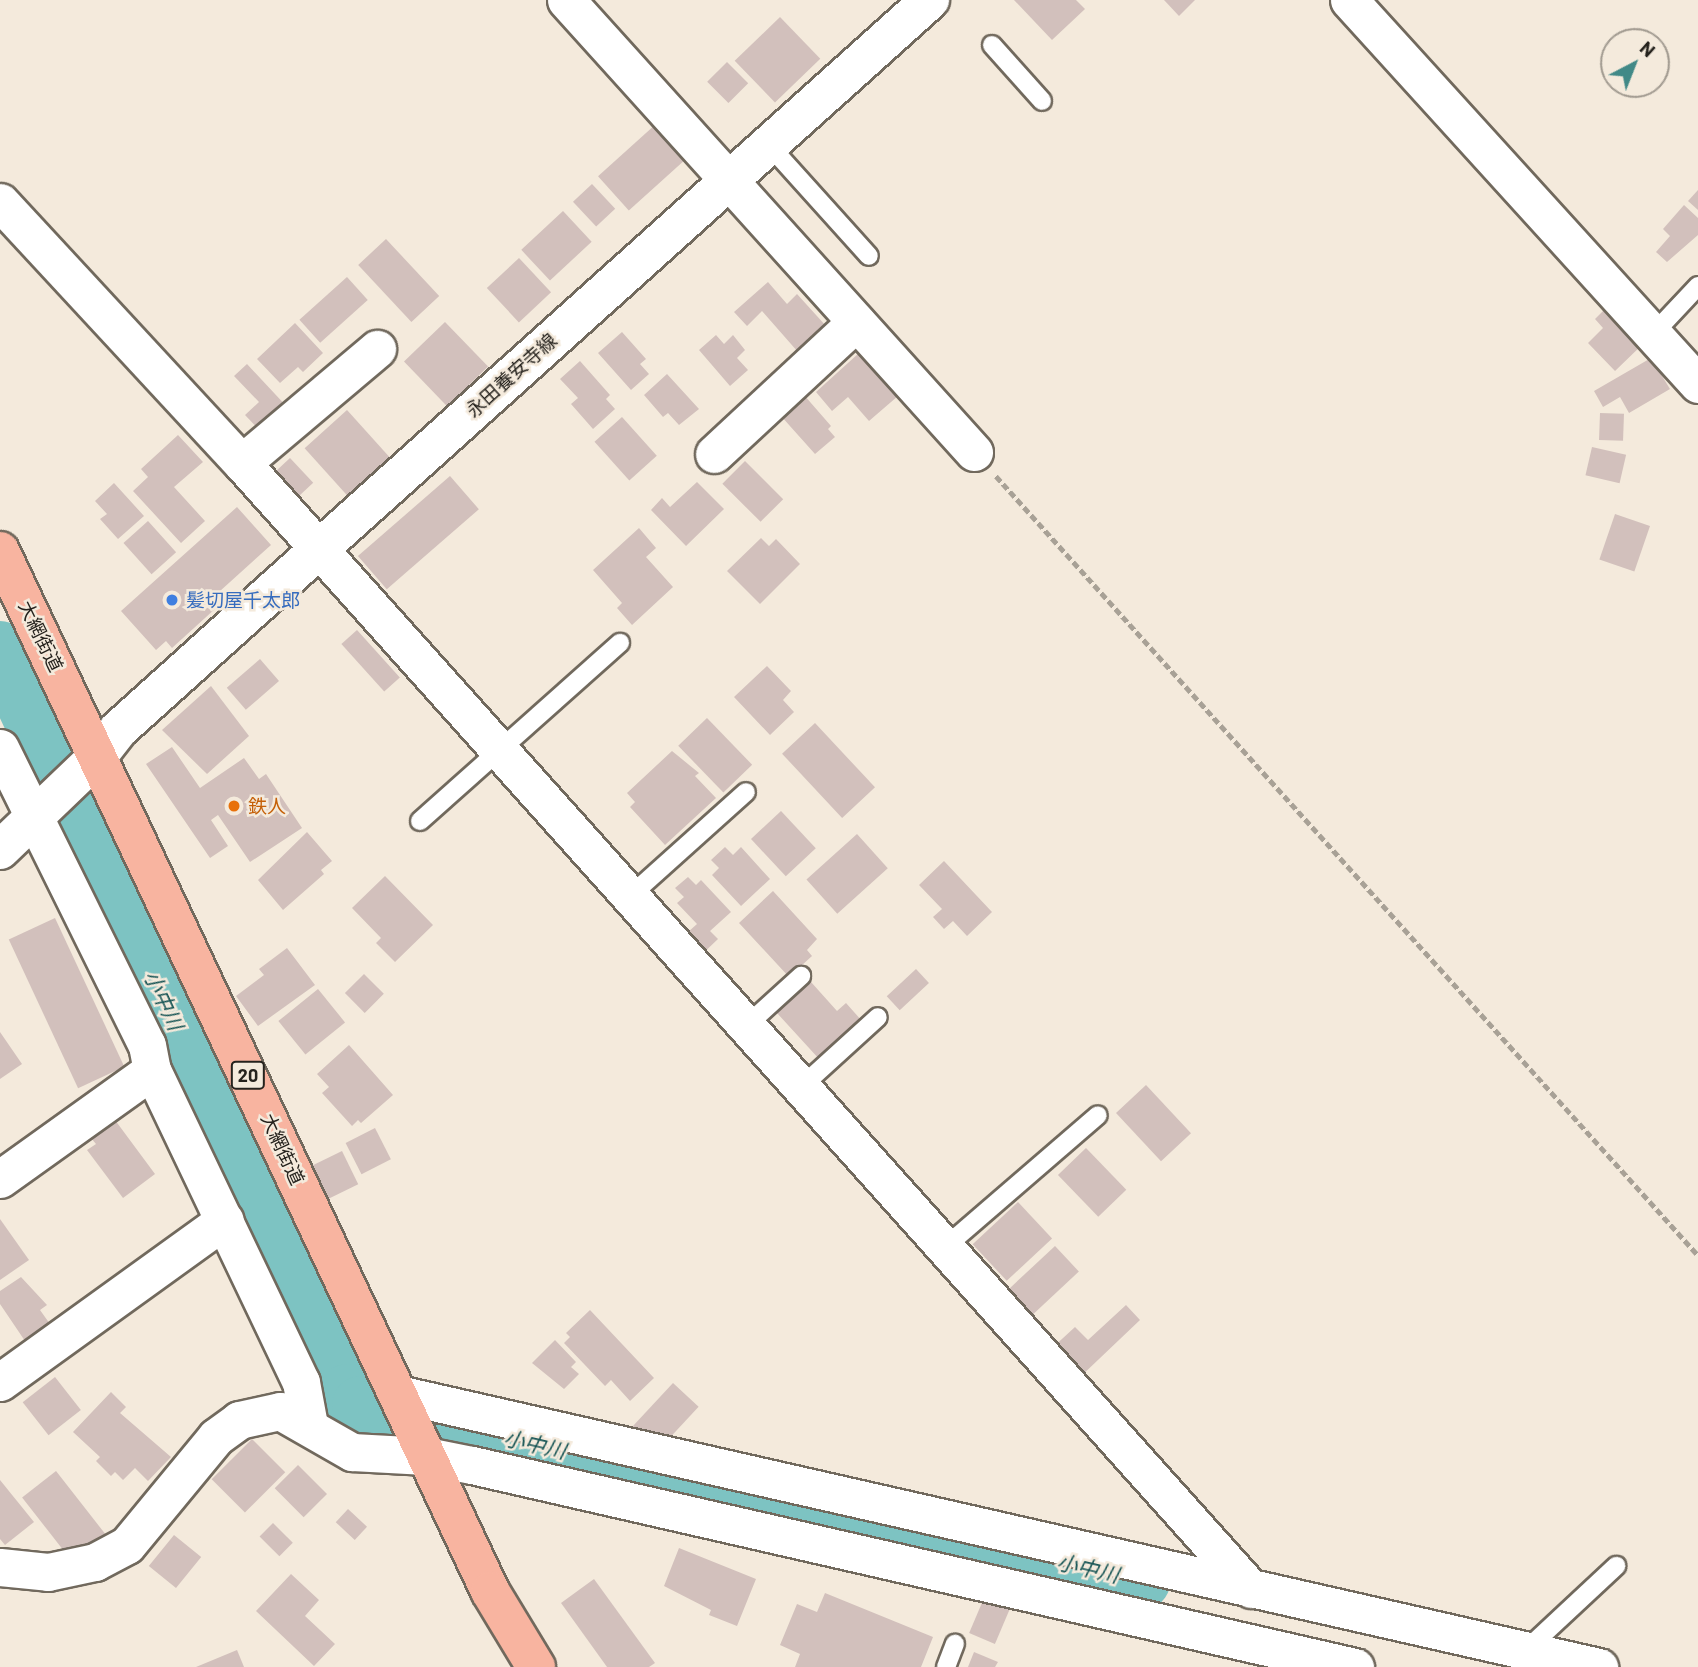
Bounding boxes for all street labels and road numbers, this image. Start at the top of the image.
street label: 永田養安寺線 [461,328,561,422]
street label: 大網街道 [14,597,68,675]
road number: 20 [230,1060,266,1090]
street label: 大網街道 [257,1110,309,1188]

